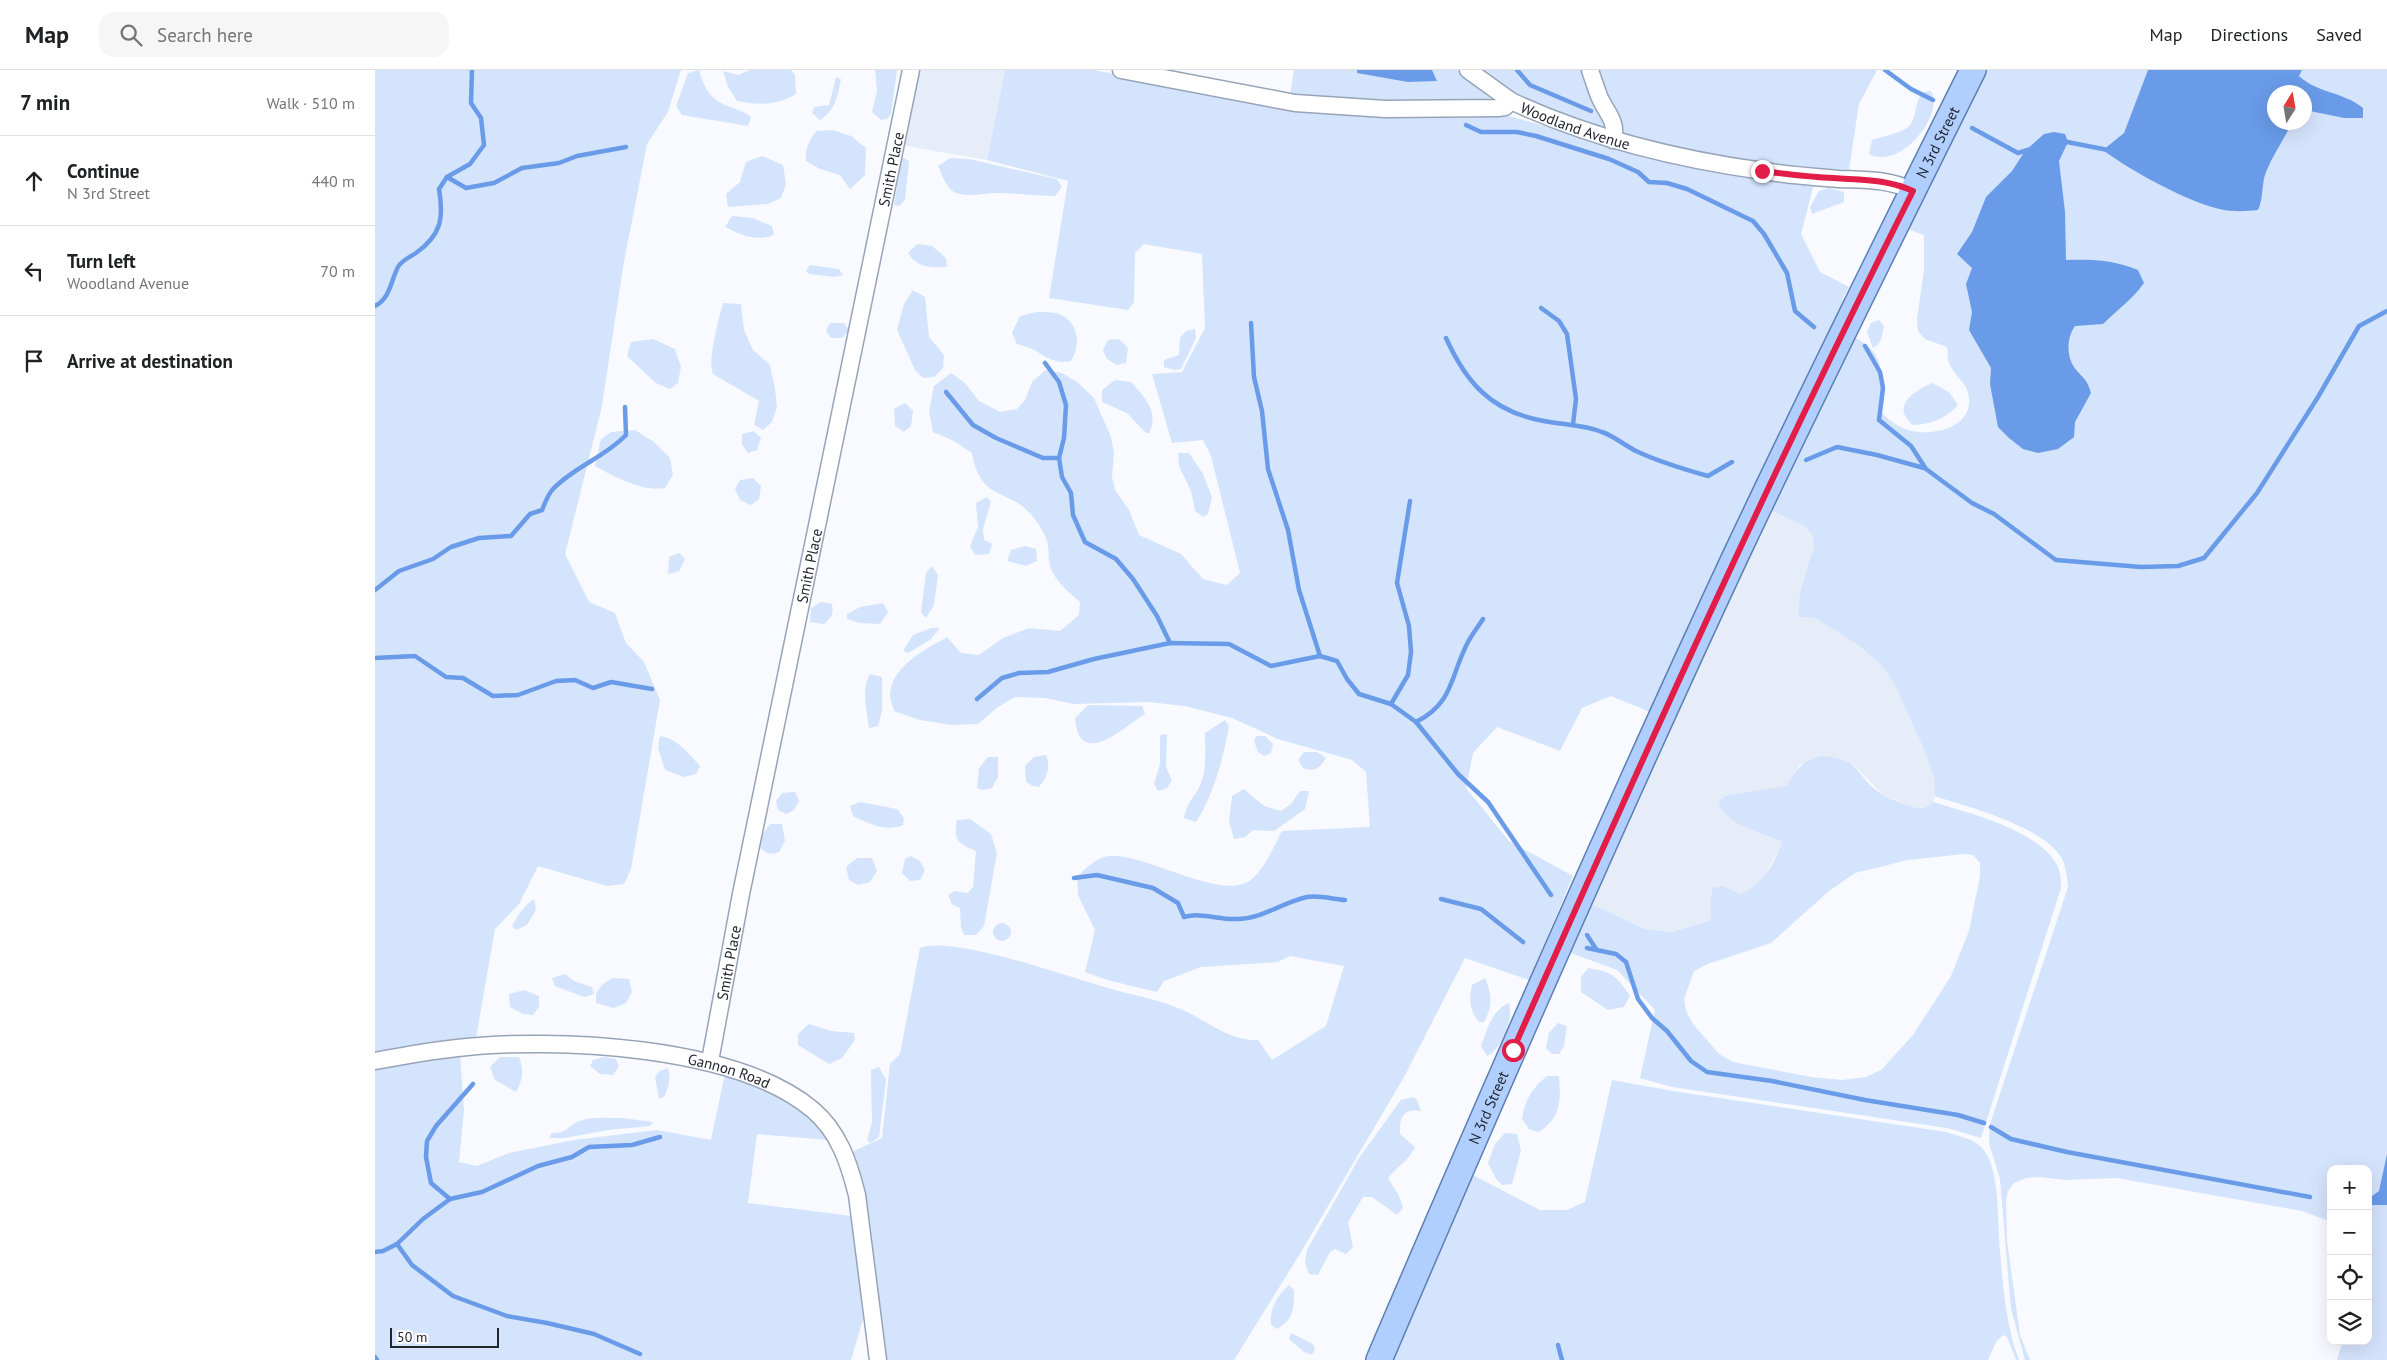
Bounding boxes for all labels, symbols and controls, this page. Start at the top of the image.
search box [99,12,449,57]
text: Map [25,19,69,50]
icon: search [117,21,145,49]
text: Search here [157,23,253,47]
text: Map [2150,23,2182,46]
text: Directions [2210,23,2288,46]
text: Saved [2316,23,2362,46]
north arrow [2267,85,2312,130]
text: 7 min [20,89,70,116]
text: Walk · 510 m [266,93,355,113]
street label: Woodland Avenue [1518,97,1632,153]
street label: N 3rd Street [1911,103,1963,181]
street label: Smith Place [874,130,908,208]
text: Continue [67,159,139,183]
route end [1751,160,1774,183]
icon: ahead [20,167,48,195]
text: 440 m [312,171,355,191]
text: N 3rd Street [67,183,150,203]
text: Turn left [67,249,136,273]
icon: left [20,257,48,285]
text: 70 m [320,261,355,281]
text: Woodland Avenue [67,273,189,293]
icon: arrive [20,347,48,375]
text: Arrive at destination [67,349,233,373]
street label: Smith Place [792,527,826,605]
street label: Smith Place [712,924,745,1002]
route start [1502,1039,1525,1062]
street label: Gannon Road [686,1049,773,1092]
street label: N 3rd Street [1464,1068,1512,1147]
map controls [2327,1165,2372,1345]
button: + [2327,1165,2372,1210]
button: − [2327,1210,2372,1255]
button: locate [2327,1255,2372,1300]
button: layers [2327,1300,2372,1345]
scale bar [390,1325,499,1348]
text: 50 m [397,1328,427,1346]

